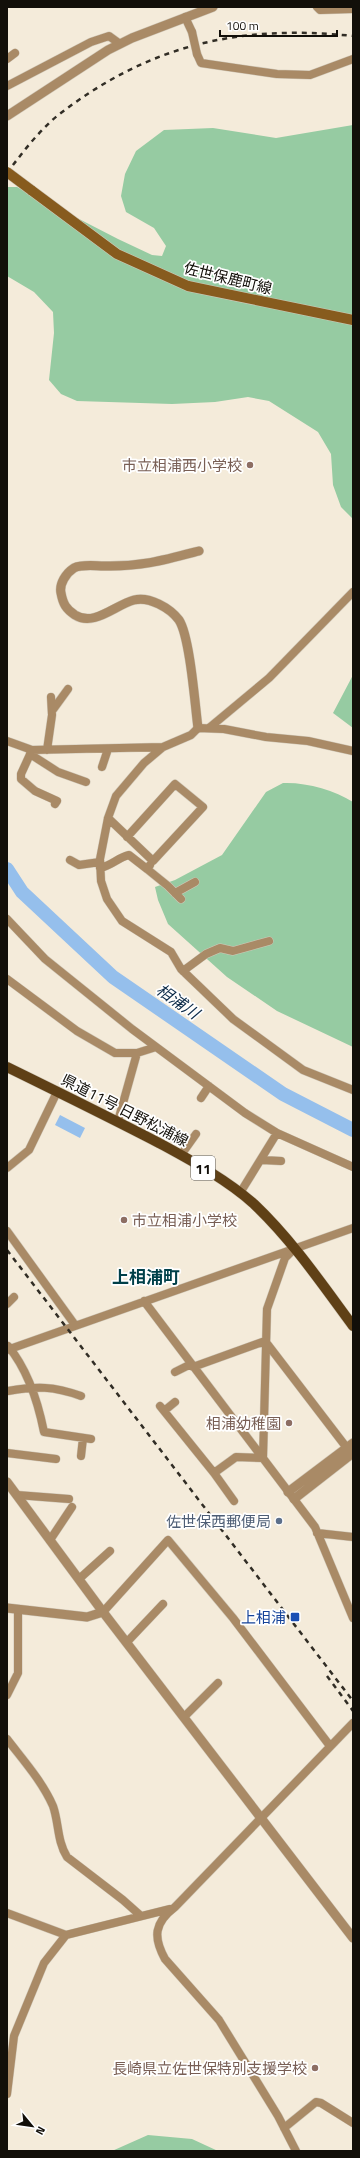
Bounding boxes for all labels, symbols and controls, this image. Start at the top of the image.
scale bar [220,12,337,38]
text: 100 m [226,16,259,35]
street label: 佐世保鹿町線 [182,256,274,300]
place label: 市立相浦西小学校 [122,454,242,477]
marker: 市立相浦西小学校 [245,460,255,470]
water label: 相浦川 [151,977,206,1026]
street label: 県道11号 日野松浦線 [57,1068,193,1152]
road number: 11 [191,1156,215,1180]
place label: 市立相浦小学校 [132,1209,237,1232]
marker: 市立相浦小学校 [119,1215,129,1225]
district label: 上相浦町 [112,1264,180,1290]
place label: 相浦幼稚園 [206,1412,281,1435]
marker: 相浦幼稚園 [284,1418,294,1428]
place label: 佐世保西郵便局 [166,1510,271,1533]
marker: 佐世保西郵便局 [274,1516,284,1526]
place label: 上相浦 [241,1606,286,1629]
marker: 上相浦 [289,1611,301,1623]
place label: 長崎県立佐世保特別支援学校 [112,2057,307,2080]
marker: 長崎県立佐世保特別支援学校 [310,2063,320,2073]
north arrow [12,2106,52,2146]
text: N [32,2124,50,2138]

